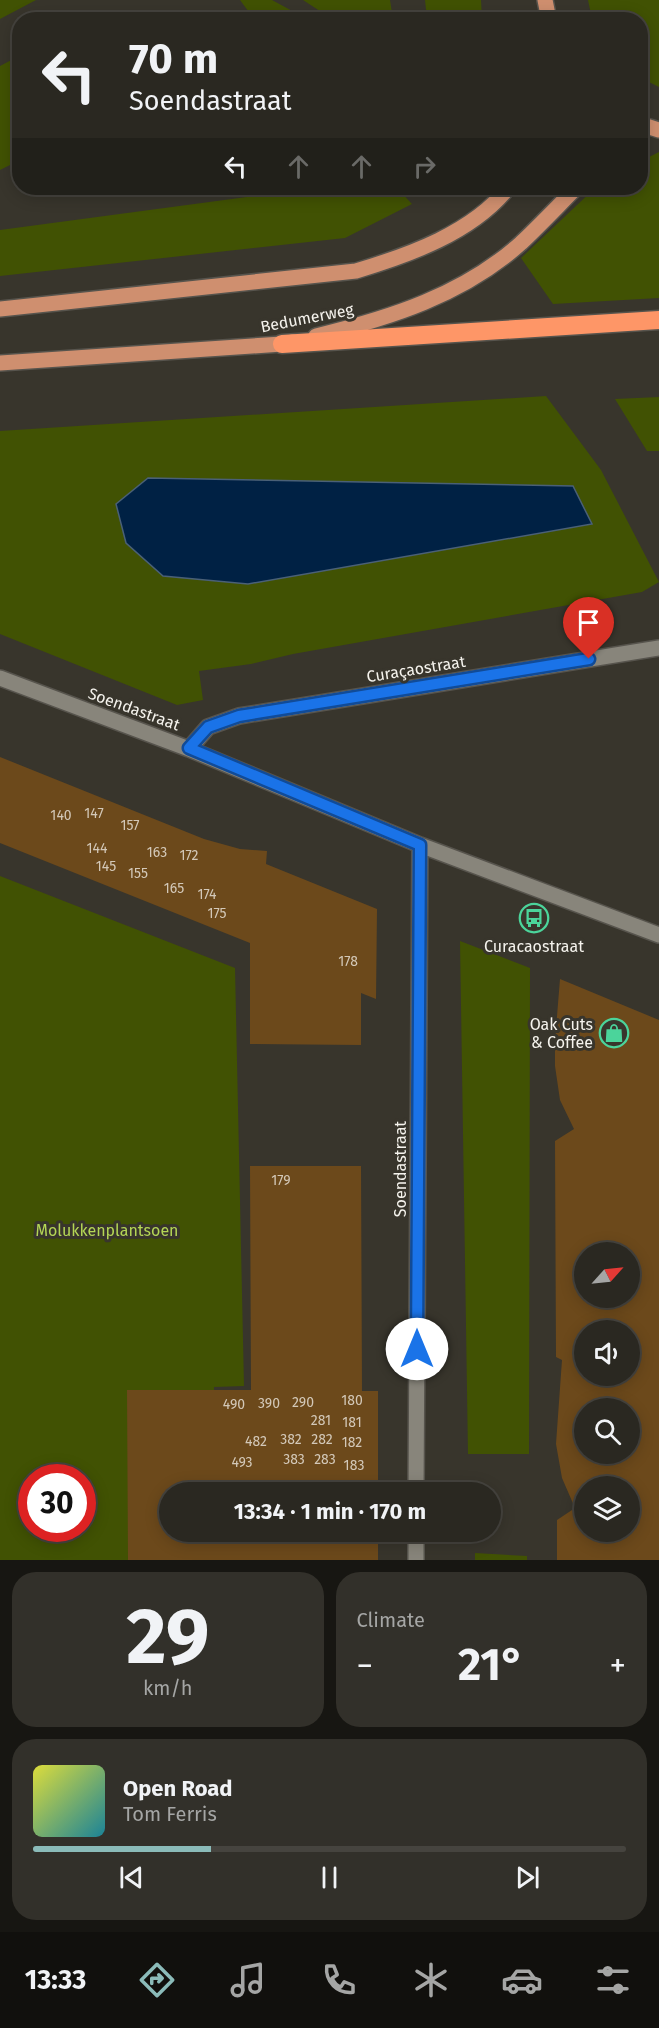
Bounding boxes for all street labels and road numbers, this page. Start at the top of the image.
street label: Bedumerweg [259,300,356,336]
street label: Curaçaostraat [365,652,467,687]
street label: Soendastraat [86,684,183,734]
street label: Soendastraat [391,1121,410,1217]

